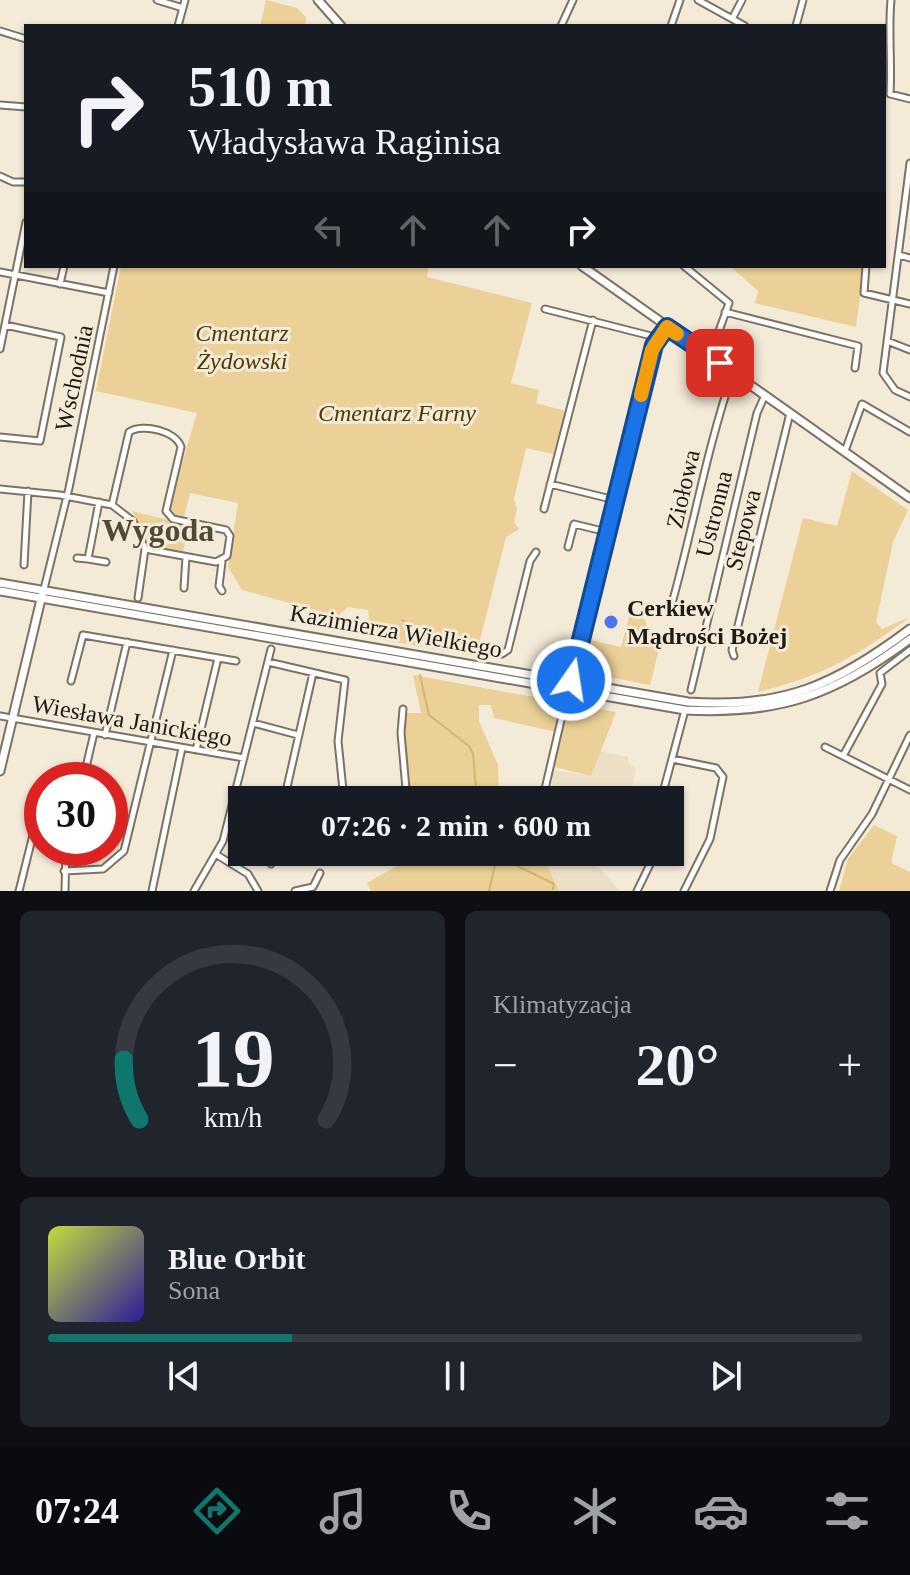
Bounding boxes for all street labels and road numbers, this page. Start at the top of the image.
street label: Wschodnia [50,322,98,434]
street label: Ziołowa [661,447,705,531]
street label: Ustronna [691,468,737,560]
street label: Stepowa [720,486,766,573]
street label: Kazimierza Wielkiego [288,600,504,662]
street label: Wiesława Janickiego [30,691,234,751]

